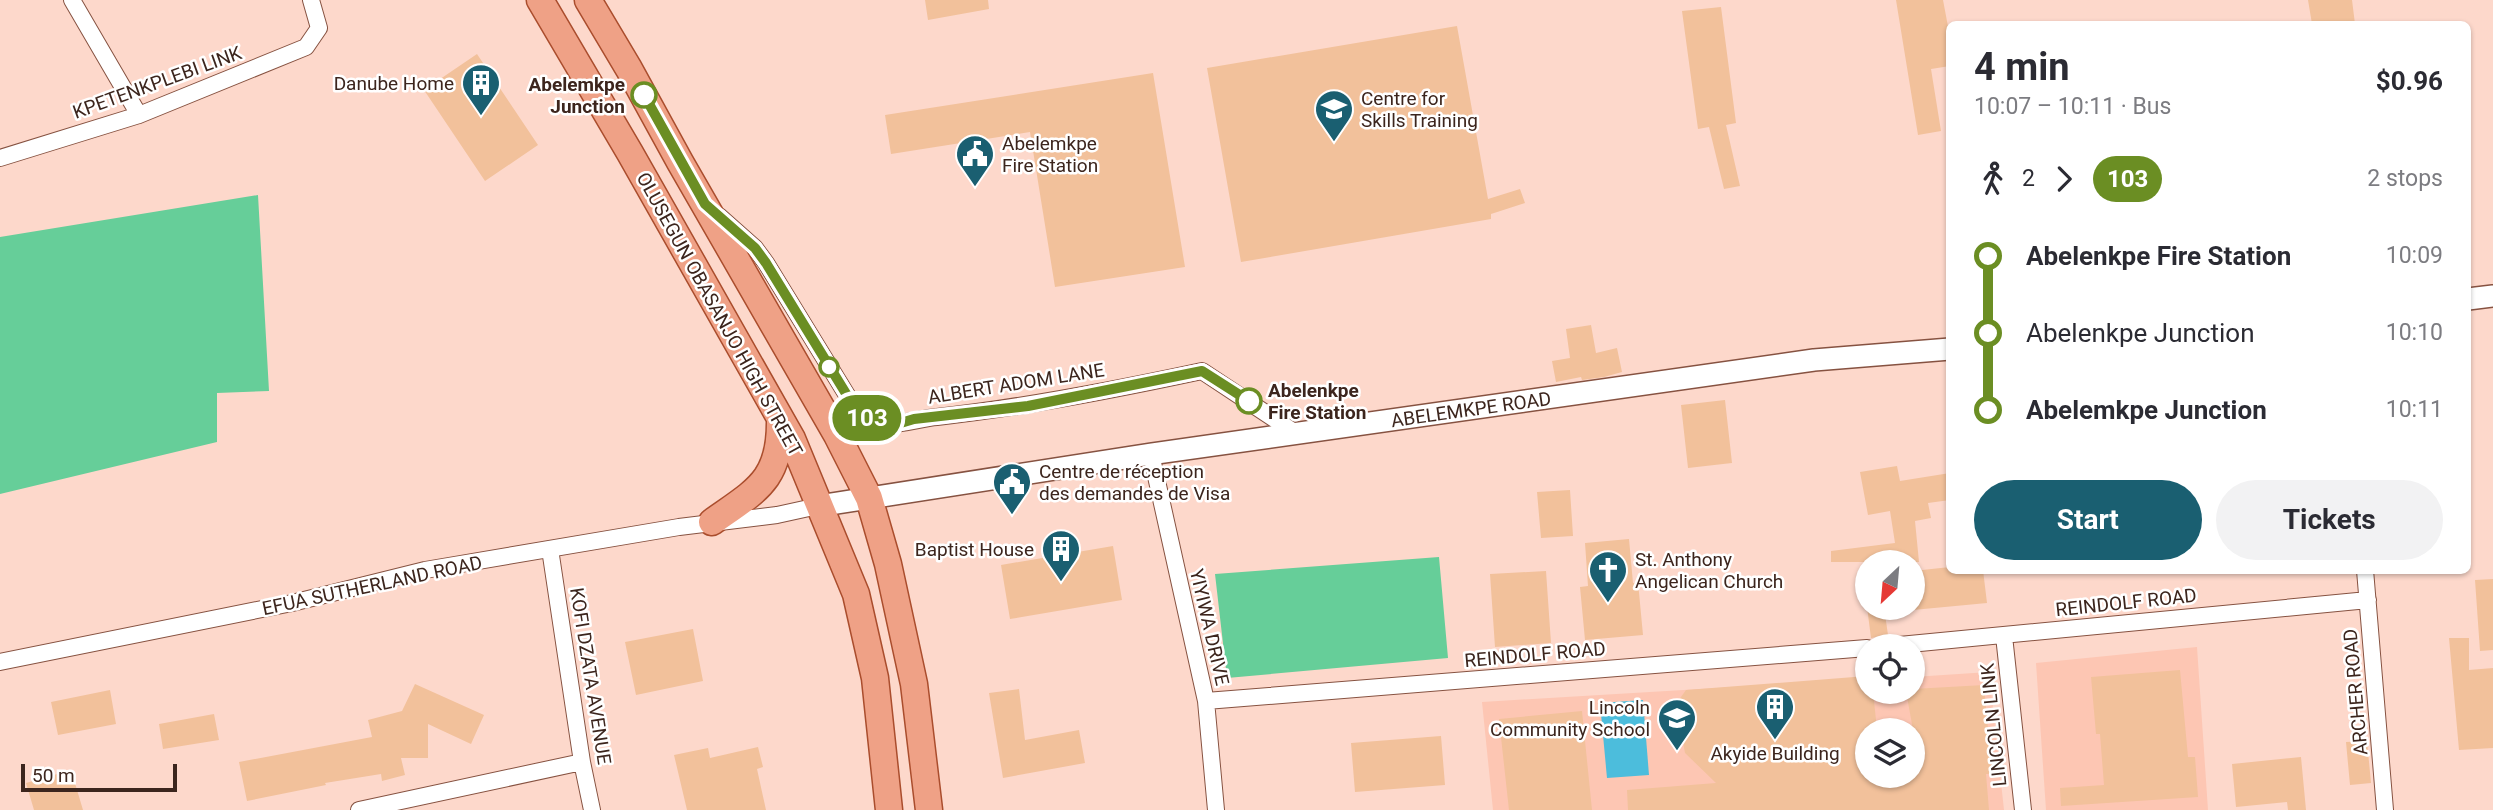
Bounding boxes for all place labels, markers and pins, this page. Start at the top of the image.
building icon: Danube Home [460,62,502,117]
place label: Danube Home [334,72,454,95]
place label: Abelemkpe Junction [528,73,625,118]
marker: Abelemkpe Junction [631,82,657,108]
place label: Centre for Skills Training [1361,87,1478,132]
school or university icon: Centre for Skills Training [1313,88,1355,143]
place label: Abelemkpe Fire Station [1002,132,1098,177]
public building icon: Abelemkpe Fire Station [954,133,996,188]
unlabelled marker [819,357,839,377]
place label: Abelenkpe Fire Station [1268,379,1366,424]
marker: Abelenkpe Fire Station [1236,388,1262,414]
place label: Centre de réception des demandes de Visa [1039,460,1230,505]
public building icon: Centre de réception des demandes de Visa [991,461,1033,516]
building icon: Baptist House [1040,528,1082,583]
place label: Baptist House [915,538,1034,561]
place label: St. Anthony Angelican Church [1635,548,1783,593]
church icon: St. Anthony Angelican Church [1587,549,1629,604]
building icon: Akyide Building [1754,686,1796,741]
place label: Lincoln Community School [1490,696,1650,741]
school or university icon: Lincoln Community School [1656,697,1698,752]
place label: Akyide Building [1710,742,1840,765]

